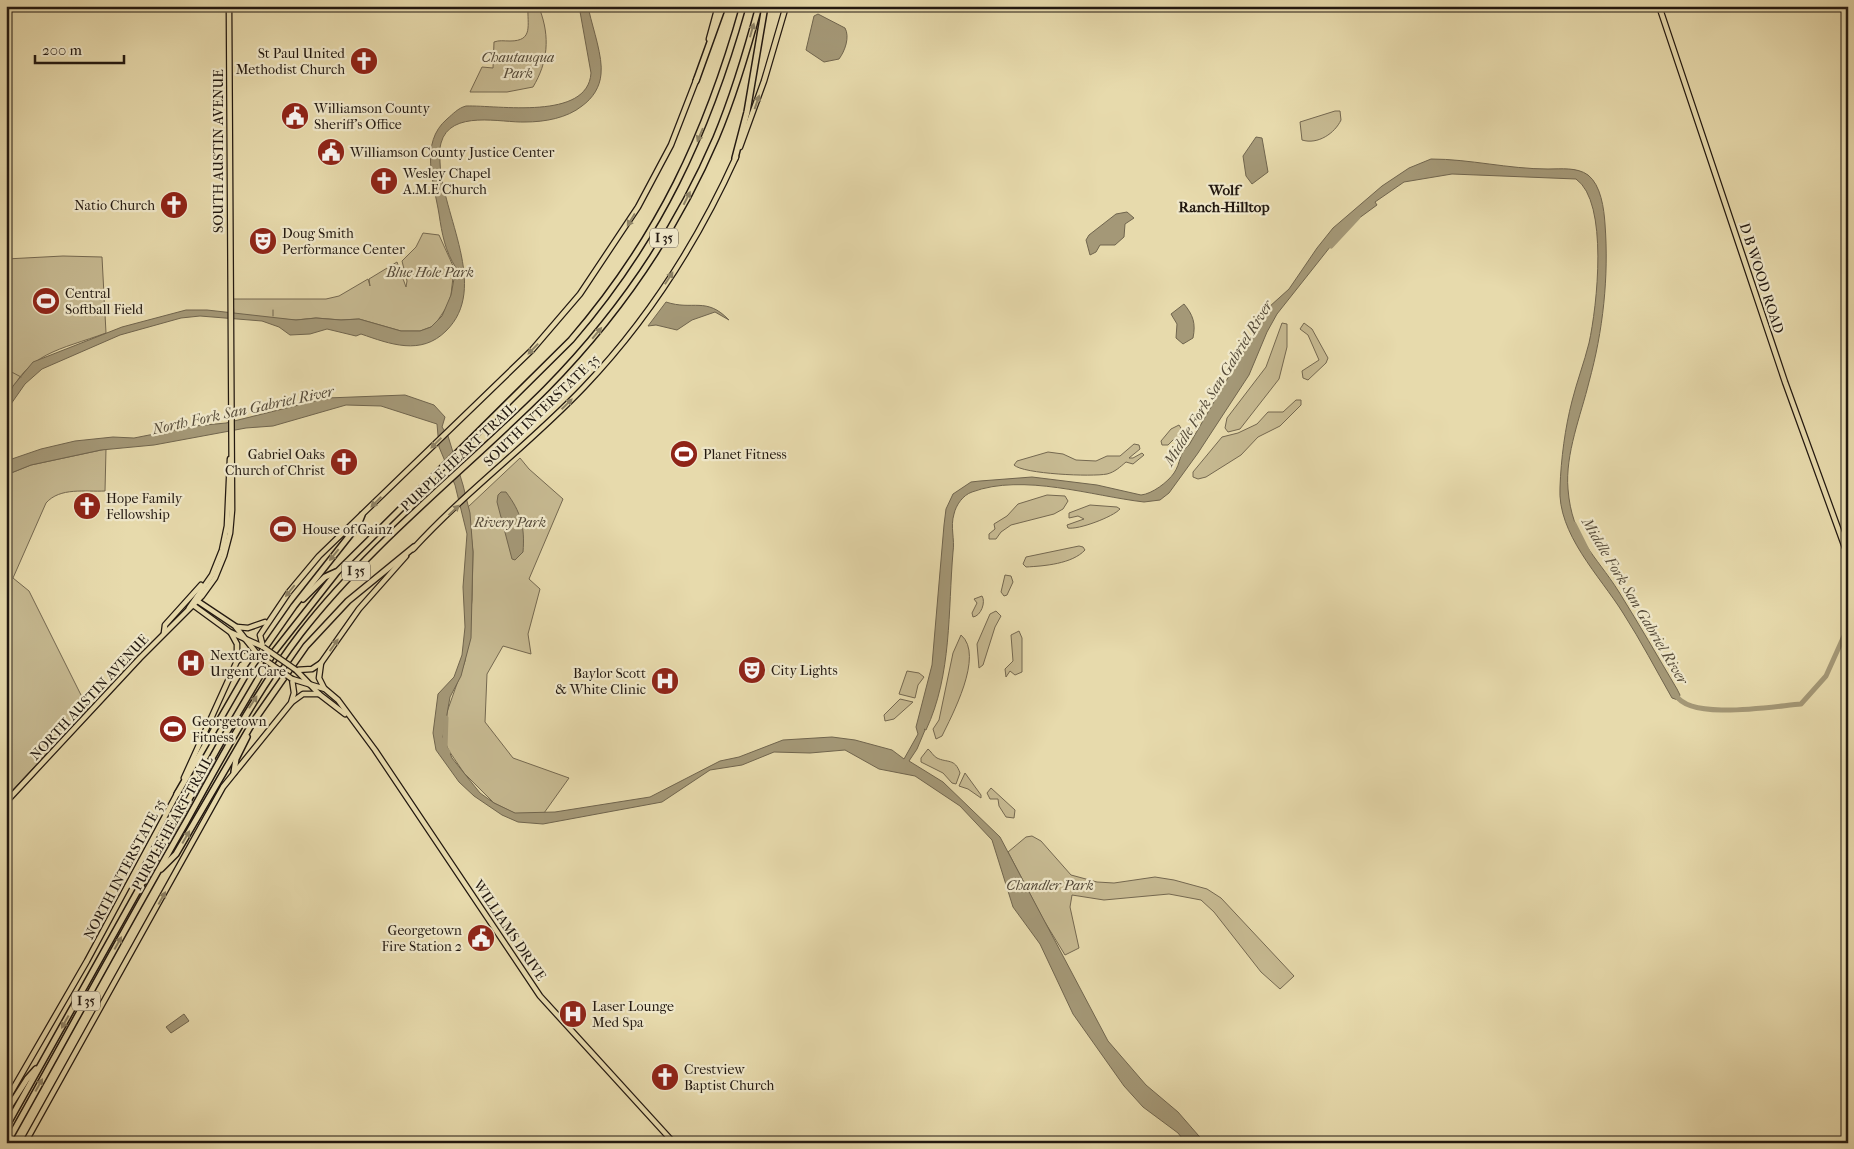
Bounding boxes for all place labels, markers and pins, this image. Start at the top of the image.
place label: St Paul United Methodist Church [236,45,345,78]
church icon: St Paul United Methodist Church [349,46,379,76]
place label: Williamson County Sheriff's Office [313,100,430,133]
public building icon: Williamson County Sheriff's Office [280,101,310,131]
public building icon: Williamson County Justice Center [316,137,346,167]
place label: Williamson County Justice Center [349,144,554,161]
place label: Wesley Chapel A.M.E Church [402,165,491,198]
church icon: Wesley Chapel A.M.E Church [369,166,399,196]
church icon: Natio Church [159,190,189,220]
place label: Natio Church [74,197,155,214]
place label: Doug Smith Performance Center [282,225,405,258]
theatre icon: Doug Smith Performance Center [248,226,278,256]
place label: Central Softball Field [65,285,144,318]
sports icon: Central Softball Field [31,286,61,316]
sports icon: Planet Fitness [669,439,699,469]
place label: Gabriel Oaks Church of Christ [225,446,325,479]
place label: Planet Fitness [703,446,787,463]
church icon: Gabriel Oaks Church of Christ [329,447,359,477]
place label: Hope Family Fellowship [106,490,183,523]
church icon: Hope Family Fellowship [72,491,102,521]
sports icon: House of Gainz [268,514,298,544]
place label: House of Gainz [302,521,392,538]
place label: NextCare Urgent Care [210,647,286,680]
hospital icon: NextCare Urgent Care [176,648,206,678]
theatre icon: City Lights [737,655,767,685]
place label: City Lights [771,662,838,679]
place label: Baylor Scott & White Clinic [555,665,646,698]
hospital icon: Baylor Scott & White Clinic [650,666,680,696]
place label: Georgetown Fitness [192,713,267,746]
sports icon: Georgetown Fitness [158,714,188,744]
place label: Georgetown Fire Station 2 [382,922,462,955]
public building icon: Georgetown Fire Station 2 [466,923,496,953]
place label: Laser Lounge Med Spa [592,998,674,1031]
hospital icon: Laser Lounge Med Spa [558,999,588,1029]
place label: Crestview Baptist Church [684,1061,775,1094]
church icon: Crestview Baptist Church [650,1062,680,1092]

